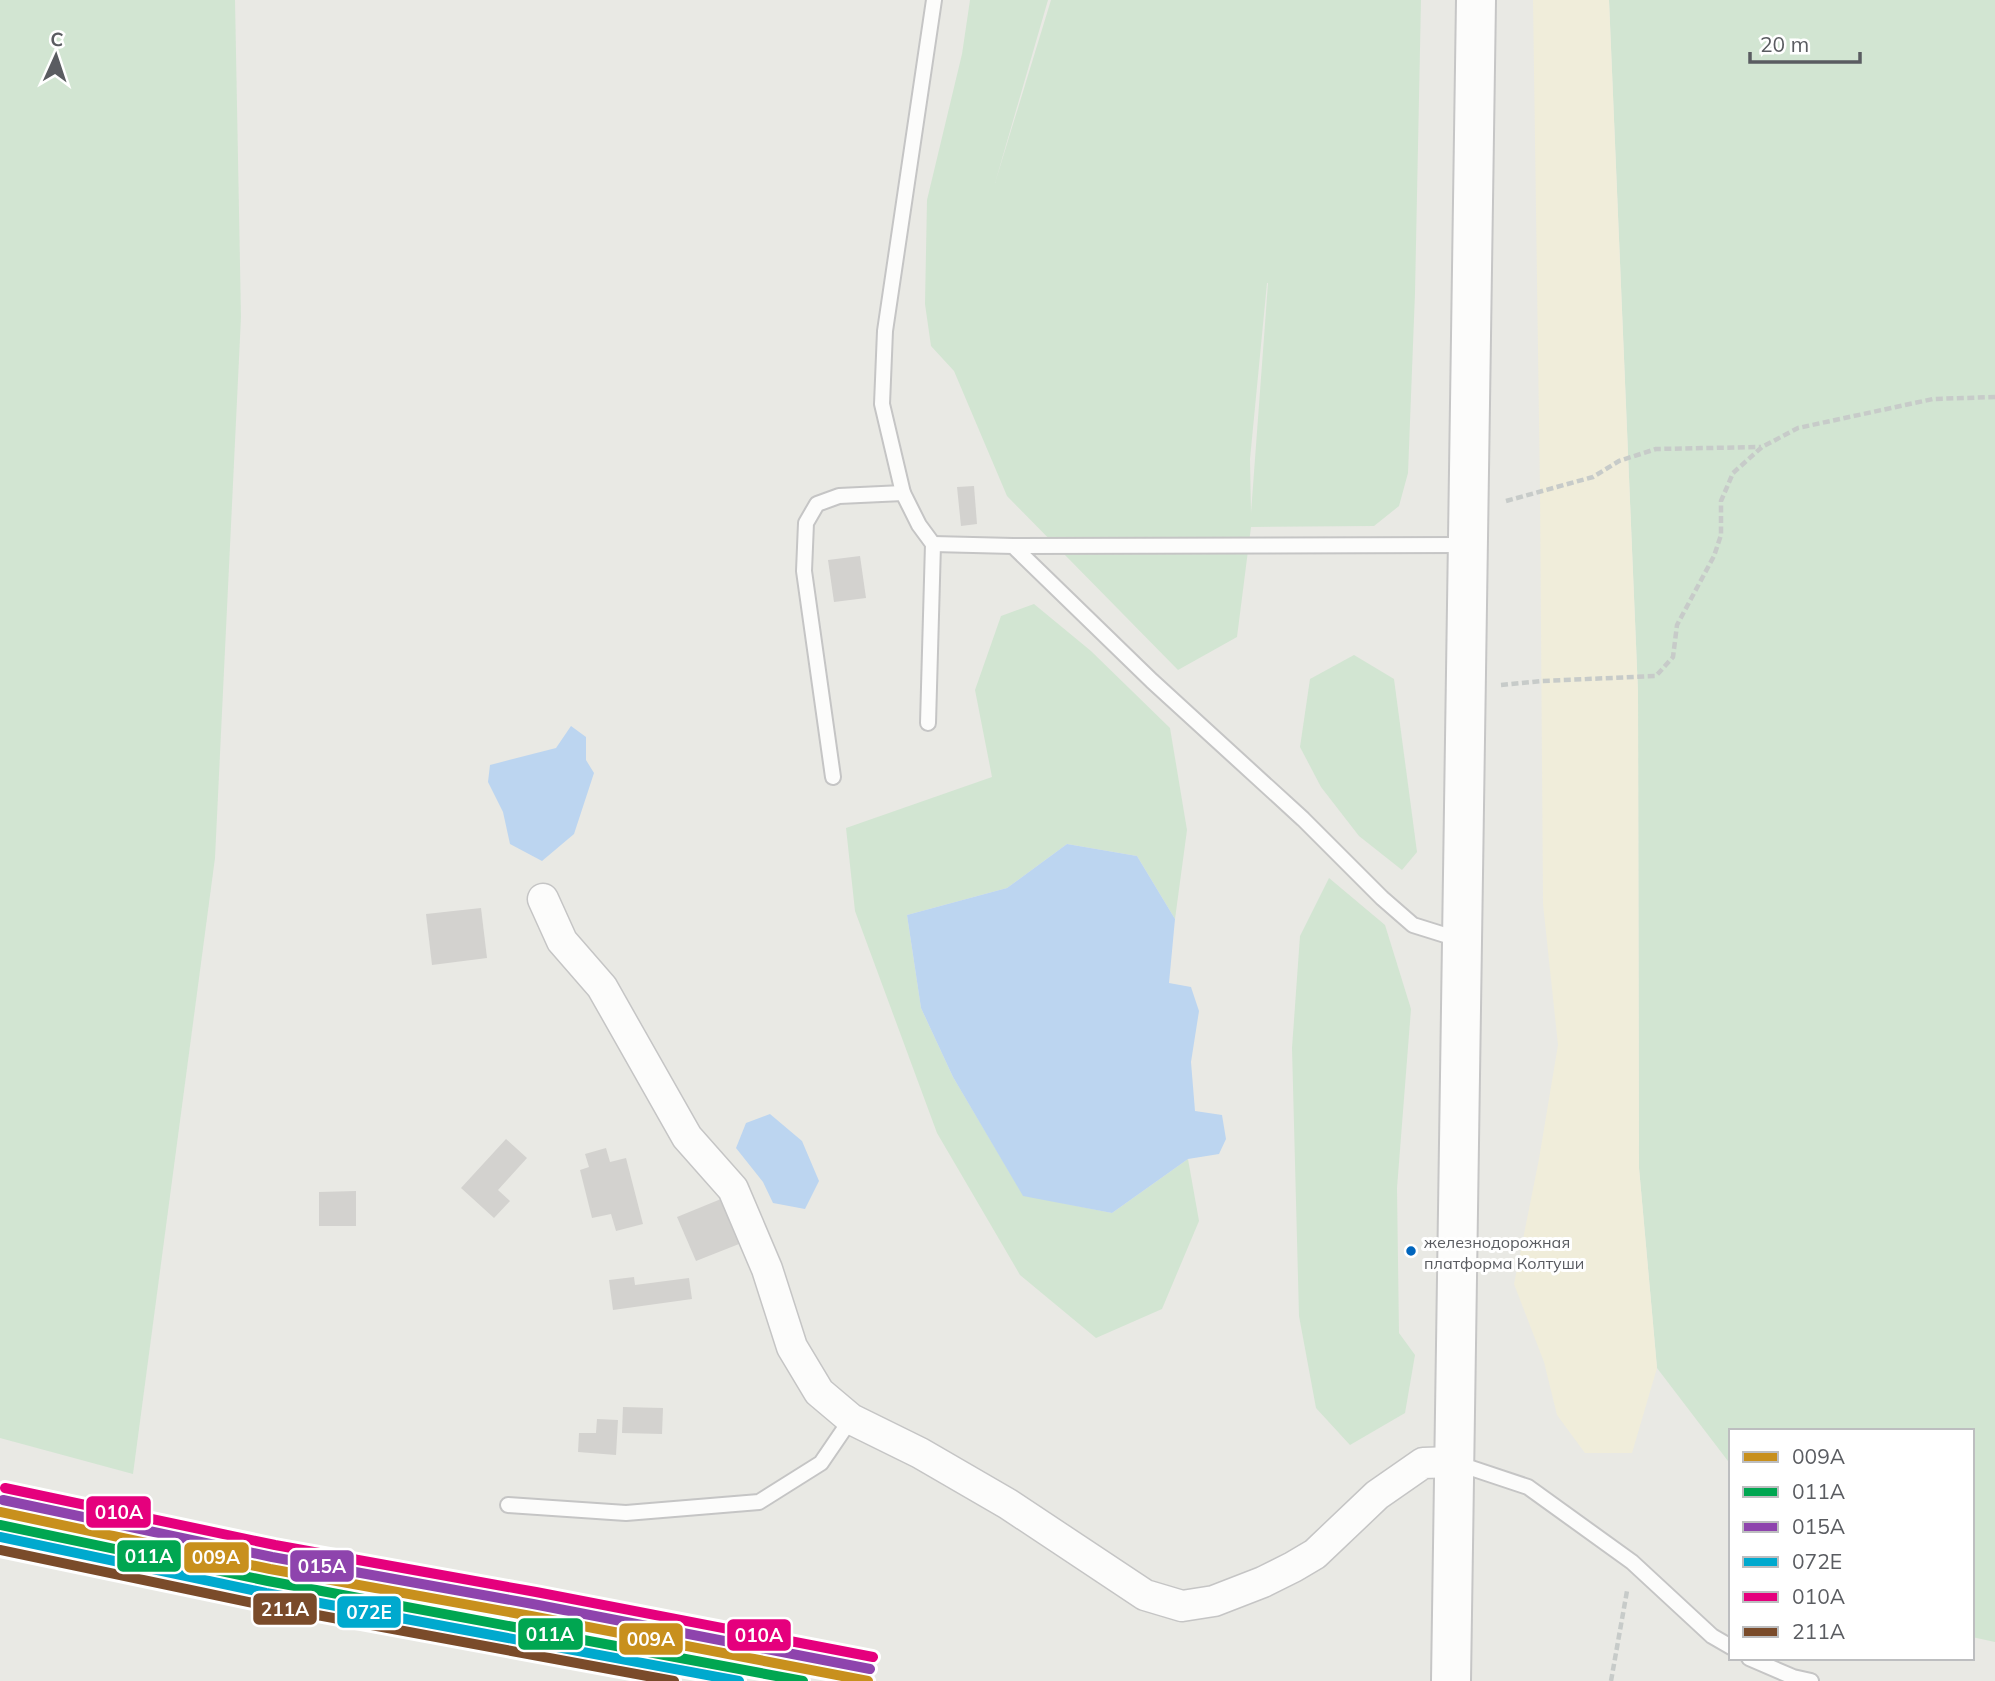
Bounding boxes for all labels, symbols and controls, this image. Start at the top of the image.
north arrow [21,21,91,91]
scale bar [1750,21,1860,65]
text: С [50,27,64,51]
text: 20 m [1760,31,1809,57]
place label: железнодорожная платформа Колтуши [1424,1232,1584,1273]
marker: железнодорожная платформа Колтуши [1404,1244,1418,1258]
legend [1729,1429,1974,1660]
text: 009А [1792,1443,1846,1469]
text: 011А [1792,1478,1846,1504]
line badge: 010А [85,1495,152,1529]
text: 010А [95,1500,144,1524]
text: 015А [1792,1513,1846,1539]
line badge: 011А [116,1539,182,1573]
line badge: 009А [183,1541,250,1574]
text: 011А [125,1544,174,1568]
text: 009А [192,1545,241,1569]
text: 072Е [1792,1548,1842,1574]
line badge: 015А [289,1549,355,1583]
text: 015А [298,1554,347,1578]
text: 010А [1792,1583,1846,1609]
line badge: 211А [252,1592,318,1626]
line badge: 072Е [336,1595,402,1629]
text: 211А [261,1597,310,1621]
text: 072Е [346,1600,392,1624]
line badge: 011А [517,1617,584,1651]
line badge: 010А [726,1618,792,1652]
text: 211А [1792,1618,1846,1644]
text: 011А [526,1622,575,1646]
line badge: 009А [618,1622,684,1656]
text: 010А [735,1623,784,1647]
text: 009А [627,1627,676,1651]

